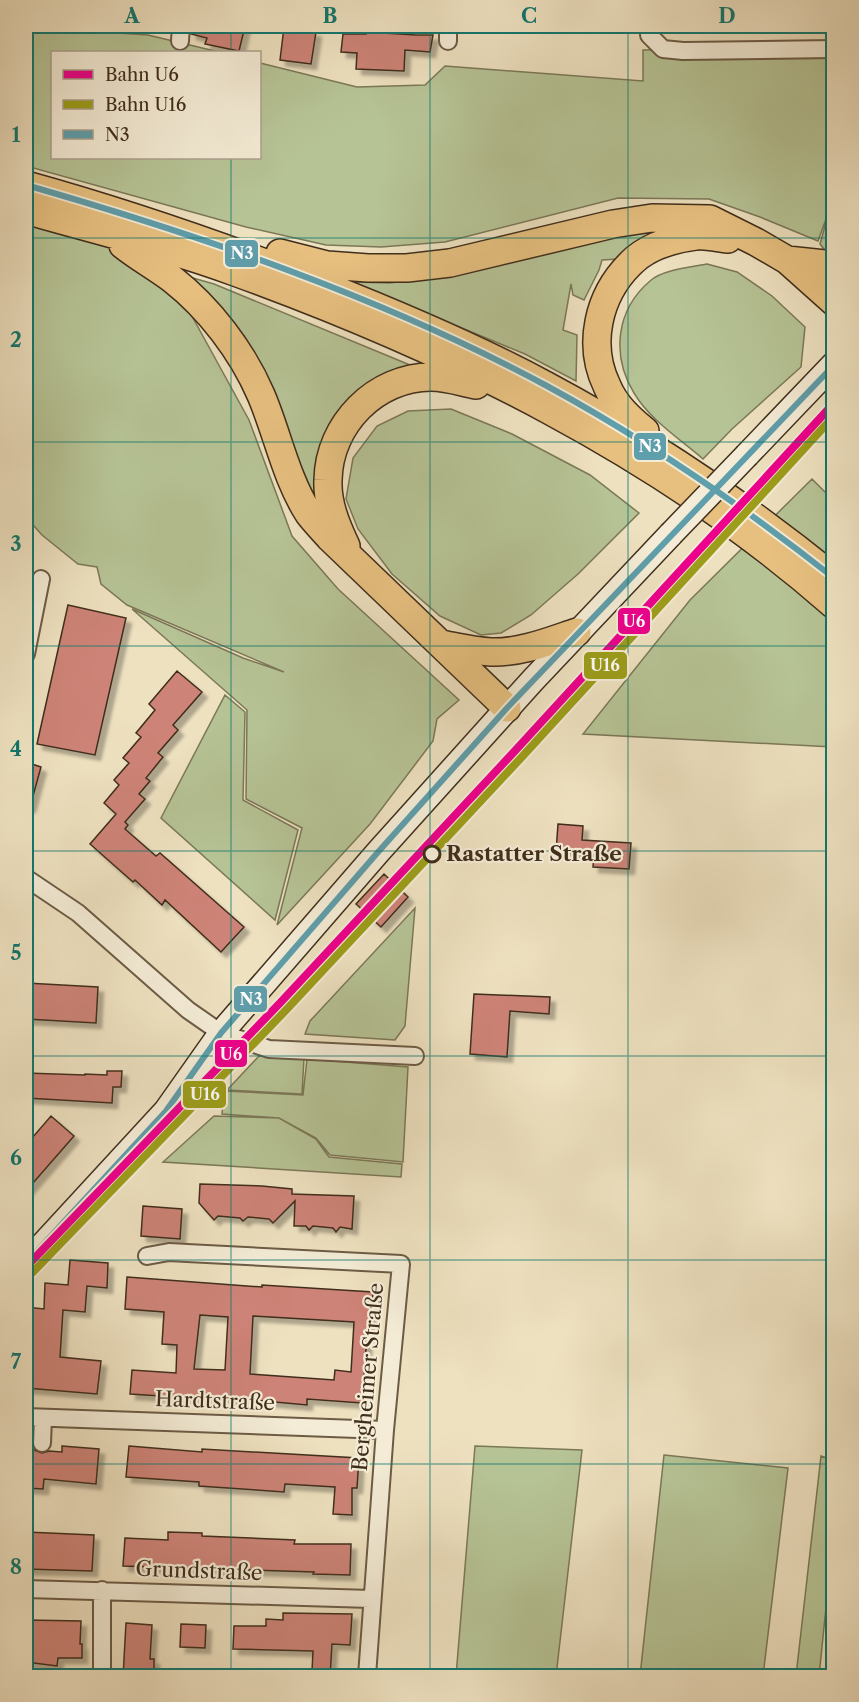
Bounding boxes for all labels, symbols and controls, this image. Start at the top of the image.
text: A [123,4,140,28]
text: B [323,4,338,28]
text: C [521,4,537,28]
text: D [718,4,736,28]
legend [51,51,261,159]
text: Bahn U6 [105,64,179,86]
text: Bahn U16 [105,94,186,116]
text: 1 [12,123,21,147]
text: N3 [105,124,130,146]
line badge: N3 [224,239,259,268]
text: N3 [231,243,253,263]
text: 2 [10,328,22,352]
line badge: N3 [633,432,667,461]
text: N3 [639,436,661,456]
text: 3 [10,532,22,556]
line badge: U6 [617,607,651,635]
text: U6 [623,611,646,631]
line badge: U16 [583,651,628,680]
text: U16 [590,655,620,675]
text: 4 [10,737,22,761]
place label: Rastatter Straße [446,841,622,866]
marker: Rastatter Straße [423,845,441,863]
text: 5 [10,941,22,965]
line badge: N3 [233,985,268,1013]
text: N3 [240,989,262,1009]
line badge: U6 [214,1039,248,1068]
text: U6 [220,1044,243,1064]
line badge: U16 [182,1080,227,1109]
text: U16 [190,1084,220,1104]
text: 6 [10,1146,22,1170]
street label: Bergheimer Straße [347,1282,388,1472]
text: 7 [11,1350,22,1374]
street label: Hardtstraße [154,1386,276,1415]
text: 8 [10,1555,22,1579]
street label: Grundstraße [135,1556,263,1585]

